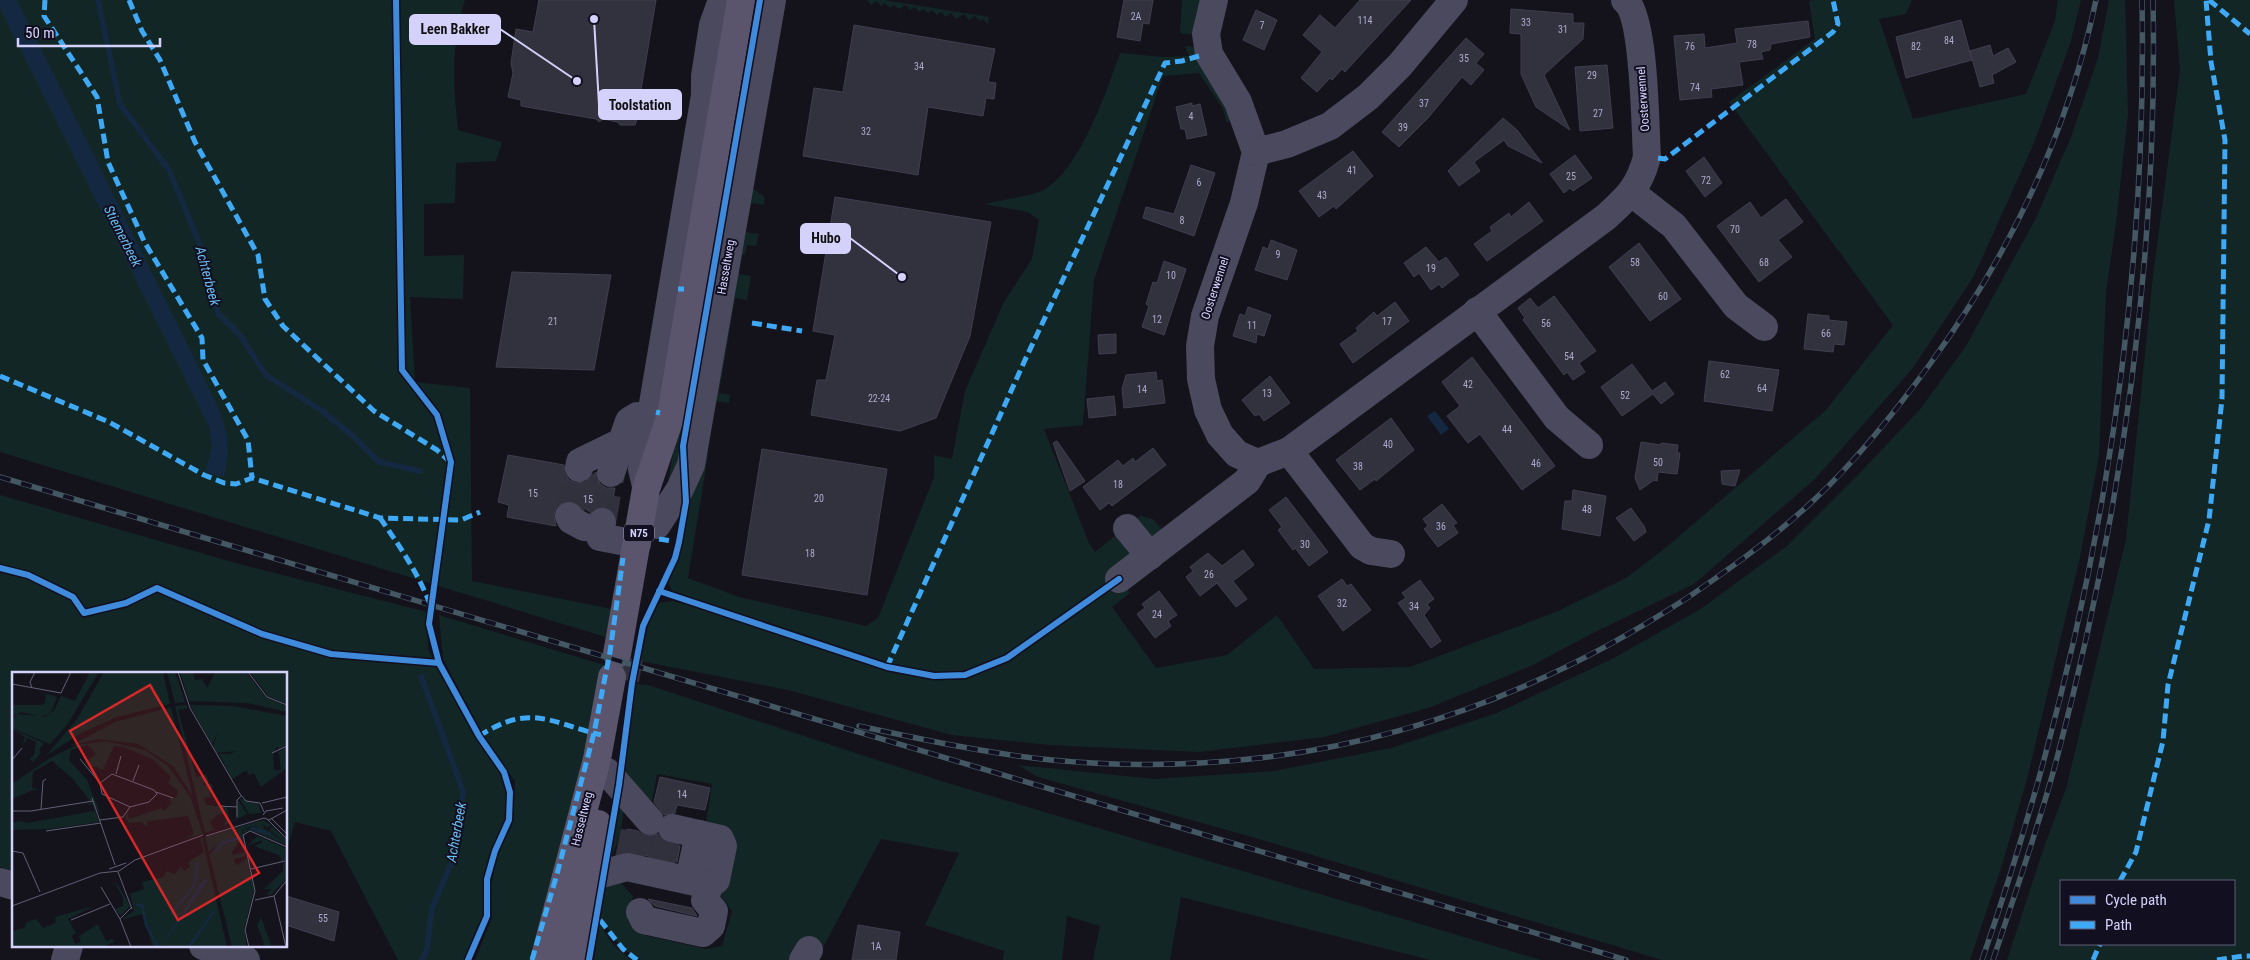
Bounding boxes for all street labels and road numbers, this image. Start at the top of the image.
street label: Oosterwennel [1634,66,1652,132]
street label: Hasseltweg [714,238,738,295]
street label: Oosterwennel [1198,255,1232,321]
road number: N75 [624,524,654,542]
street label: Hasseltweg [569,790,596,848]

